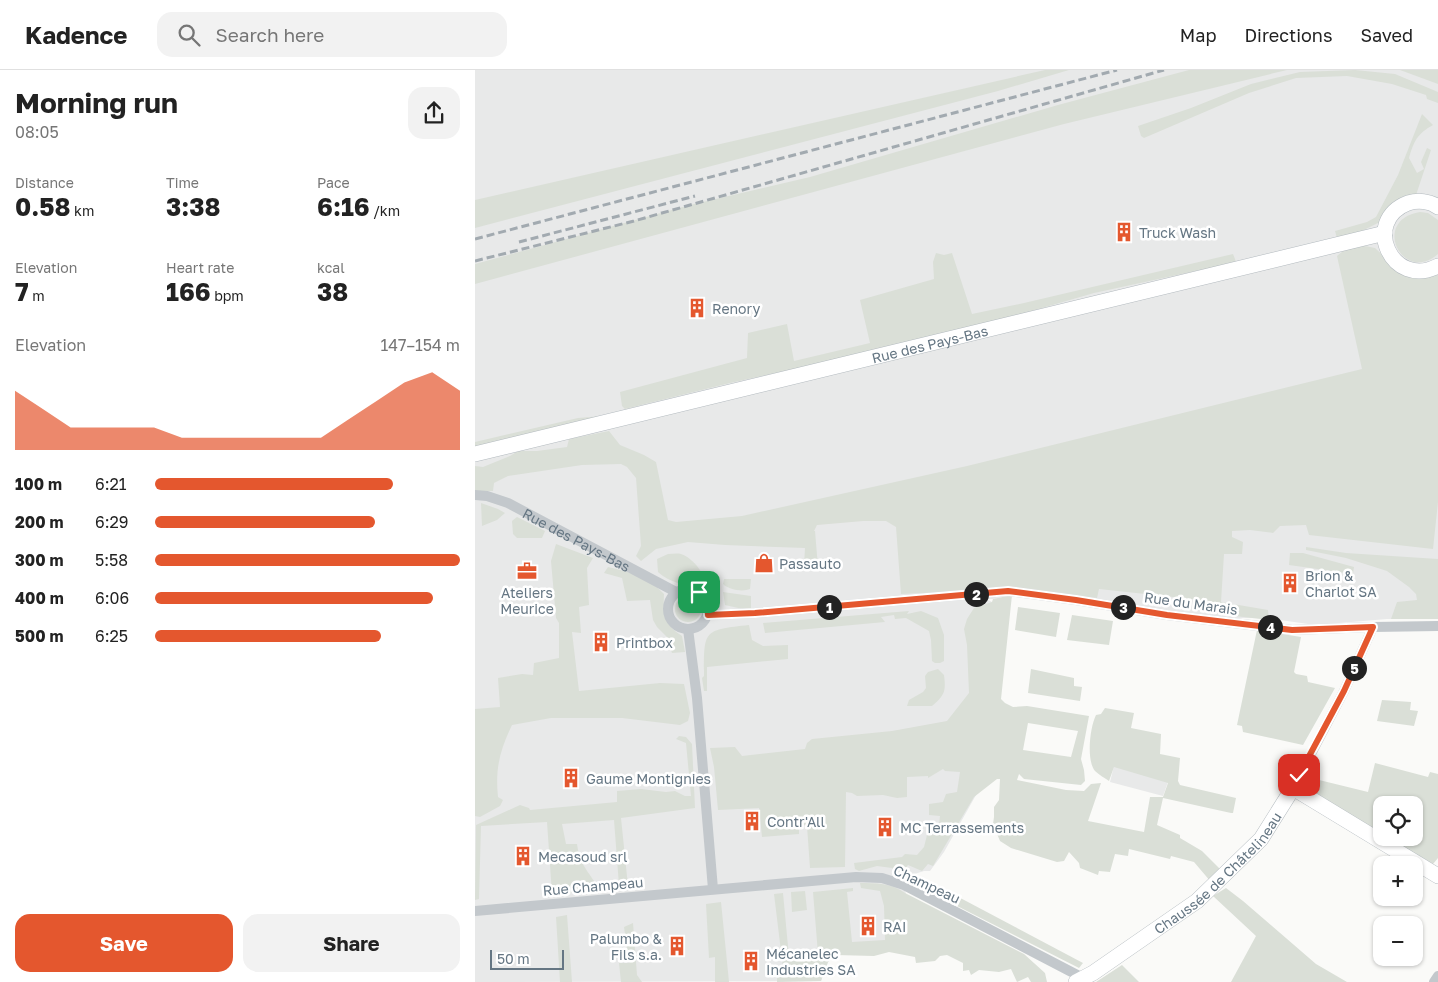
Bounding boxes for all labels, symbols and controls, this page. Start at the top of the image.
search box [157,12,507,57]
text: Kadence [25,20,127,49]
icon: search [175,21,203,49]
text: Search here [215,23,324,46]
text: Map [1180,24,1216,46]
text: Directions [1244,24,1332,46]
text: Saved [1360,24,1413,46]
text: Morning run [15,86,178,119]
button: share [408,87,460,139]
text: 08:05 [15,122,59,142]
text: Distance [15,174,74,191]
text: Time [166,174,199,191]
text: Pace [317,174,350,191]
text: 0.58 [15,191,71,222]
text: 3:38 [166,191,221,222]
text: 6:16 [317,191,370,222]
text: km [71,202,94,219]
text: /km [370,202,400,219]
building icon: Truck Wash [1113,221,1135,243]
place label: Truck Wash [1139,224,1216,241]
text: Elevation [15,259,77,276]
text: Heart rate [166,259,234,276]
text: kcal [317,259,345,276]
text: 7 [15,276,29,307]
text: 166 [166,276,211,307]
text: 38 [317,276,348,307]
text: m [29,287,45,304]
text: bpm [211,287,244,304]
building icon: Renory [686,297,708,319]
place label: Renory [712,300,760,317]
street label: Rue des Pays-Bas [870,321,990,366]
text: Elevation [15,335,86,355]
text: 147–154 m [381,335,460,355]
text: 100 m [15,474,62,494]
text: 6:21 [95,474,127,494]
street label: Rue des Pays-Bas [520,504,633,575]
text: 200 m [15,512,64,532]
text: 6:29 [95,512,128,532]
text: 300 m [15,550,64,570]
text: 5:58 [95,550,128,570]
shop icon: Passauto [753,552,775,574]
place label: Passauto [779,555,841,572]
office icon: Ateliers Meurice [516,560,538,582]
place label: Brion & Charlot SA [1305,567,1377,600]
pin [678,571,720,613]
building icon: Brion & Charlot SA [1279,572,1301,594]
icon: arrive [685,578,713,606]
pin: 2 [963,582,989,606]
place label: Ateliers Meurice [500,584,554,617]
text: 2 [972,586,981,603]
text: 400 m [15,588,64,608]
text: 6:06 [95,588,129,608]
street label: Rue du Marais [1143,588,1239,618]
pin: 1 [817,594,841,620]
pin: 3 [1111,594,1135,620]
text: 1 [826,599,833,616]
text: 3 [1119,599,1128,616]
pin: 4 [1257,614,1283,640]
text: 4 [1266,619,1275,636]
text: 500 m [15,626,64,646]
text: 6:25 [95,626,128,646]
building icon: Printbox [590,631,612,653]
place label: Printbox [616,634,673,651]
pin: 5 [1341,656,1367,680]
text: 5 [1350,660,1359,677]
pin [1278,754,1320,796]
icon: check [1285,761,1313,789]
building icon: Gaume Montignies [560,767,582,789]
place label: Gaume Montignies [586,770,711,787]
map controls [1373,796,1423,966]
button: locate [1373,796,1423,846]
street label: Chaussée de Châtelineau [1150,809,1284,937]
building icon: Contr'All [741,810,763,832]
place label: Contr'All [767,813,825,830]
building icon: MC Terrassements [874,816,896,838]
place label: MC Terrassements [900,819,1024,836]
building icon: Mecasoud srl [512,845,534,867]
place label: Mecasoud srl [538,848,627,865]
button: + [1373,856,1423,906]
street label: Champeau [891,861,963,907]
street label: Rue Champeau [542,873,644,899]
button: Save [15,914,233,972]
button: Share [243,914,460,972]
building icon: RAI [857,915,879,937]
button: − [1373,916,1423,966]
place label: RAI [883,918,906,935]
place label: Palumbo & Fils s.a. [590,930,663,963]
building icon: Palumbo & Fils s.a. [666,935,688,957]
place label: Mécanelec Industries SA [766,945,856,978]
scale bar [490,947,564,970]
text: 50 m [497,950,530,967]
building icon: Mécanelec Industries SA [740,950,762,972]

